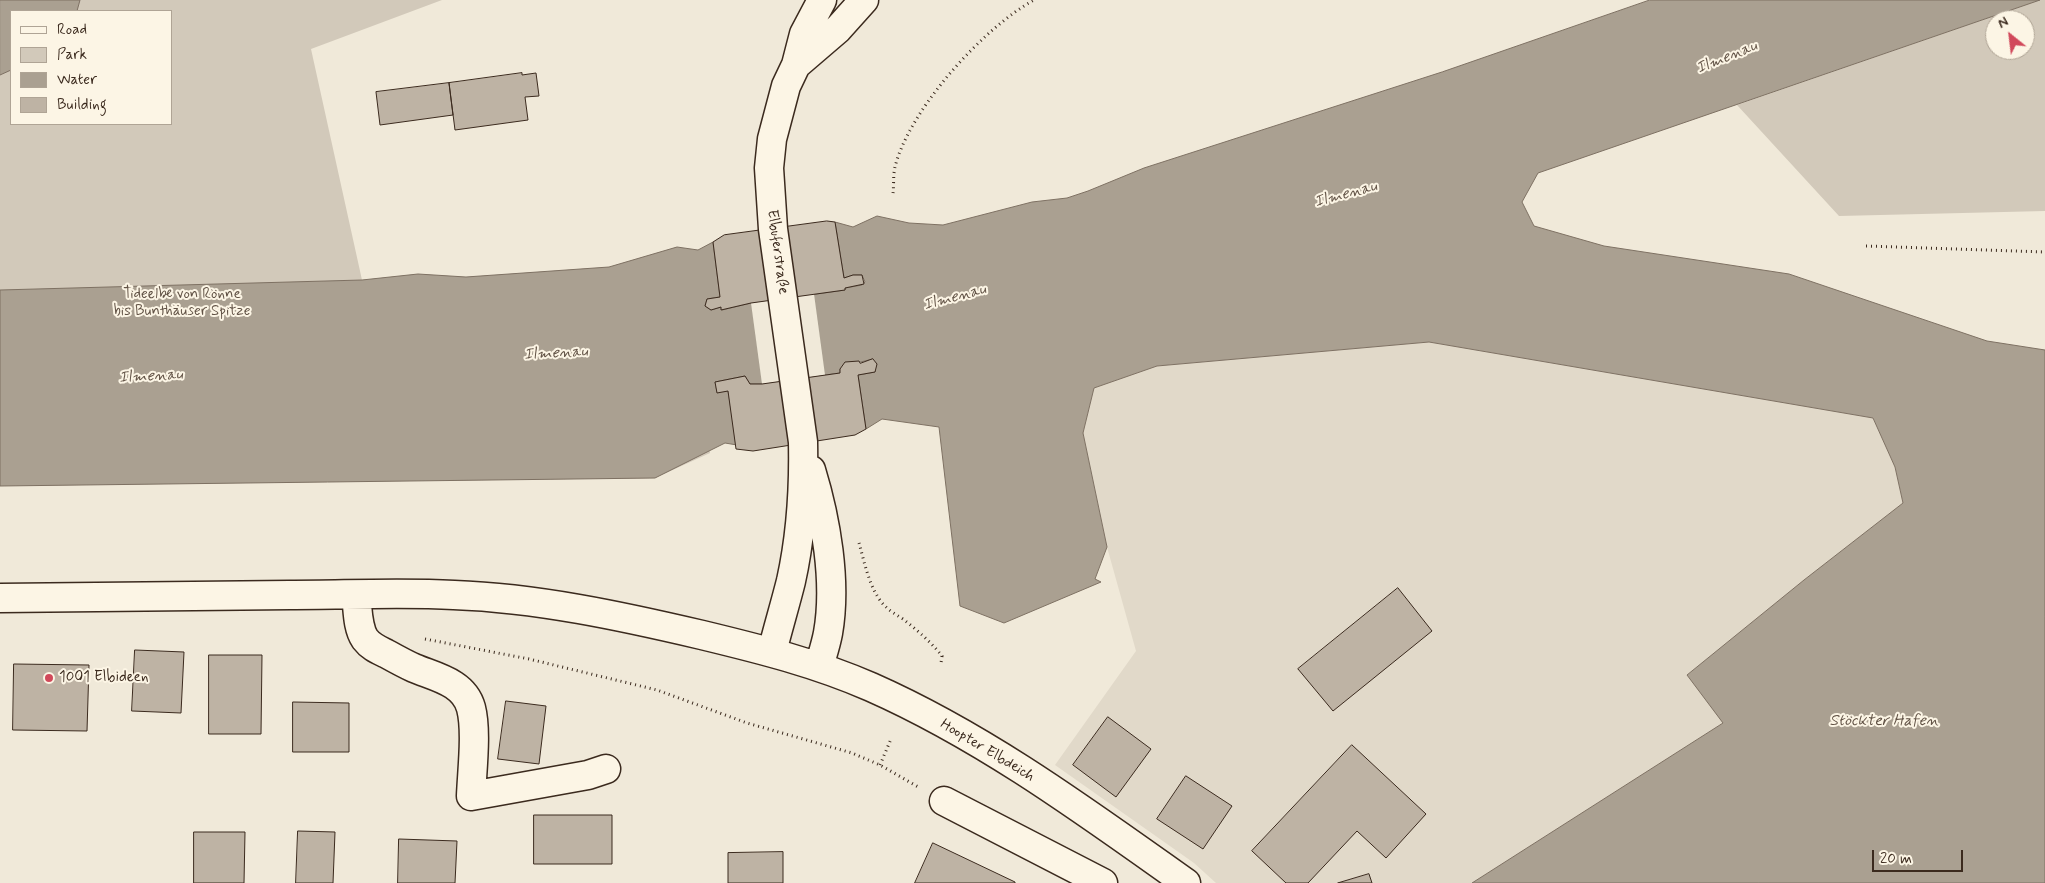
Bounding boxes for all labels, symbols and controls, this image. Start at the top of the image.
legend [10,10,172,125]
north arrow [1985,10,2035,60]
text: N [1995,13,2012,33]
text: Road [57,20,87,40]
water label: Ilmenau [1694,37,1760,79]
text: Park [57,45,87,65]
text: Water [57,70,97,90]
text: Building [57,95,107,115]
water label: Ilmenau [1313,177,1379,213]
street label: Elbuferstraße [762,208,792,296]
water label: Ilmenau [922,280,988,316]
park label: Tideelbe von Rönne bis Bunthäuser Spitze [113,286,251,321]
water label: Ilmenau [524,343,588,365]
water label: Ilmenau [119,366,183,388]
place label: 1001 Elbideen [59,669,149,687]
marker: 1001 Elbideen [43,672,55,684]
water label: Stöckter Hafen [1829,712,1939,732]
street label: Hoopter Elbdeich [937,716,1037,786]
scale bar [1875,840,1966,872]
text: 20 m [1880,849,1912,869]

